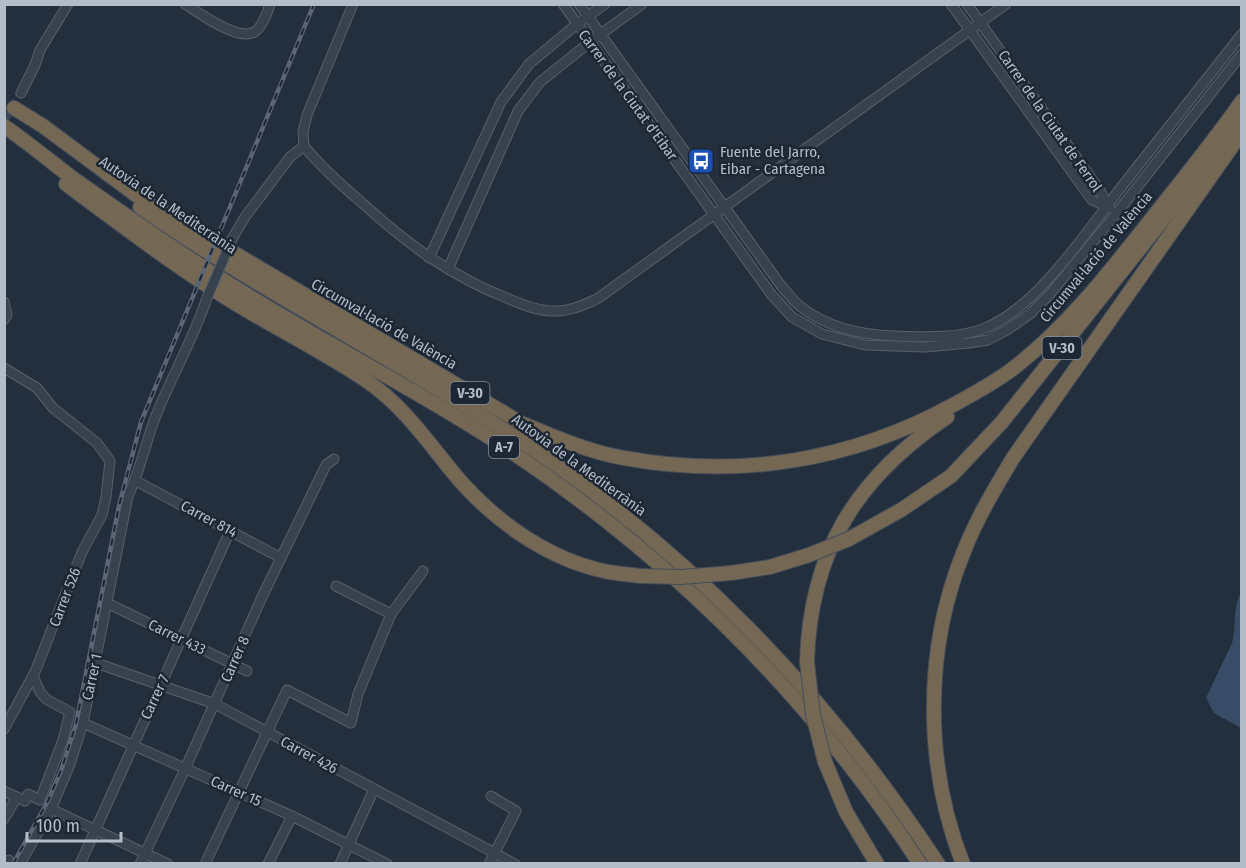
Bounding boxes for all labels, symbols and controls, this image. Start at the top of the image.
street label: Carrer de la Ciutat d'Eibar [575,26,682,164]
street label: Carrer de la Ciutat de Ferrol [994,47,1106,195]
place label: Fuente del Jarro, Eibar - Cartagena [720,143,825,178]
bus stop icon: Fuente del Jarro, Eibar - Cartagena [686,146,716,176]
street label: Autovia de la Mediterrània [96,152,240,258]
street label: Circumval·lació de València [1036,188,1156,326]
street label: Circumval·lació de València [308,275,460,373]
road number: V-30 [1042,337,1082,359]
road number: V-30 [450,382,490,404]
street label: Autovia de la Mediterrània [508,410,650,520]
road number: A-7 [489,436,519,458]
street label: Carrer 814 [178,497,240,541]
street label: Carrer 526 [46,565,84,629]
street label: Carrer 433 [145,615,209,659]
street label: Carrer 8 [217,633,253,685]
street label: Carrer 1 [78,652,106,702]
street label: Carrer 7 [137,672,173,722]
street label: Carrer 426 [277,732,341,778]
street label: Carrer 15 [208,772,264,810]
scale bar [27,805,122,843]
text: 100 m [36,815,80,837]

